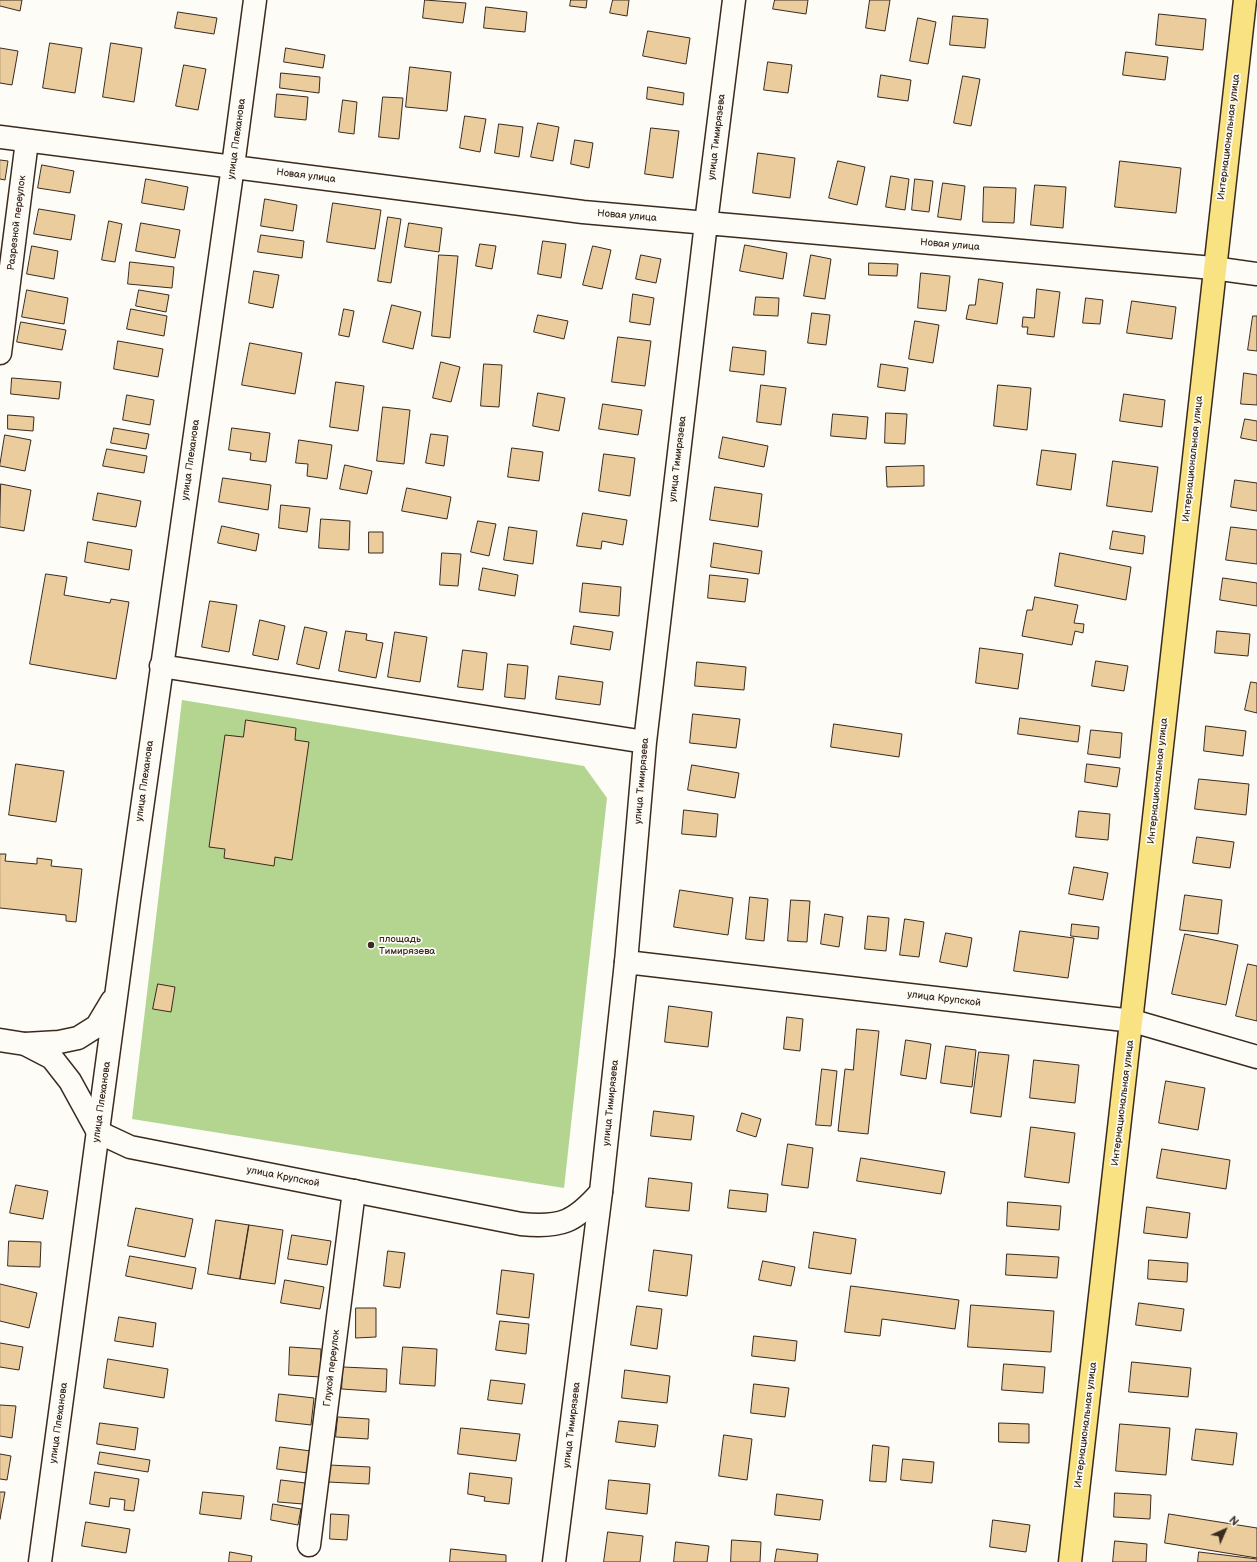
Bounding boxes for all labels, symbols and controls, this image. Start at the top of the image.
street label: Интернациональная улица [1215,73,1243,201]
street label: улица Тимирязева [706,93,728,181]
street label: улица Плеханова [225,98,249,180]
street label: Новая улица [276,166,336,186]
street label: Разрезной переулок [5,175,29,271]
street label: Новая улица [597,207,657,225]
street label: Новая улица [920,236,980,254]
street label: Интернациональная улица [1180,395,1206,523]
street label: улица Тимирязева [667,415,689,503]
street label: улица Плеханова [179,419,203,501]
street label: Интернациональная улица [1145,717,1171,845]
street label: улица Тимирязева [632,737,652,825]
street label: улица Плеханова [133,740,157,822]
place label: площадь Тимирязева [379,933,435,956]
marker: площадь Тимирязева [366,940,376,950]
street label: улица Крупской [907,989,981,1009]
street label: Интернациональная улица [1109,1039,1137,1167]
street label: улица Тимирязева [601,1059,621,1147]
street label: улица Плеханова [90,1061,114,1143]
street label: улица Крупской [246,1164,320,1190]
street label: Глухой переулок [321,1329,343,1407]
street label: Интернациональная улица [1072,1361,1100,1489]
street label: улица Тимирязева [561,1381,583,1469]
street label: улица Плеханова [47,1382,71,1464]
north arrow [1205,1510,1245,1550]
text: N [1226,1514,1241,1529]

